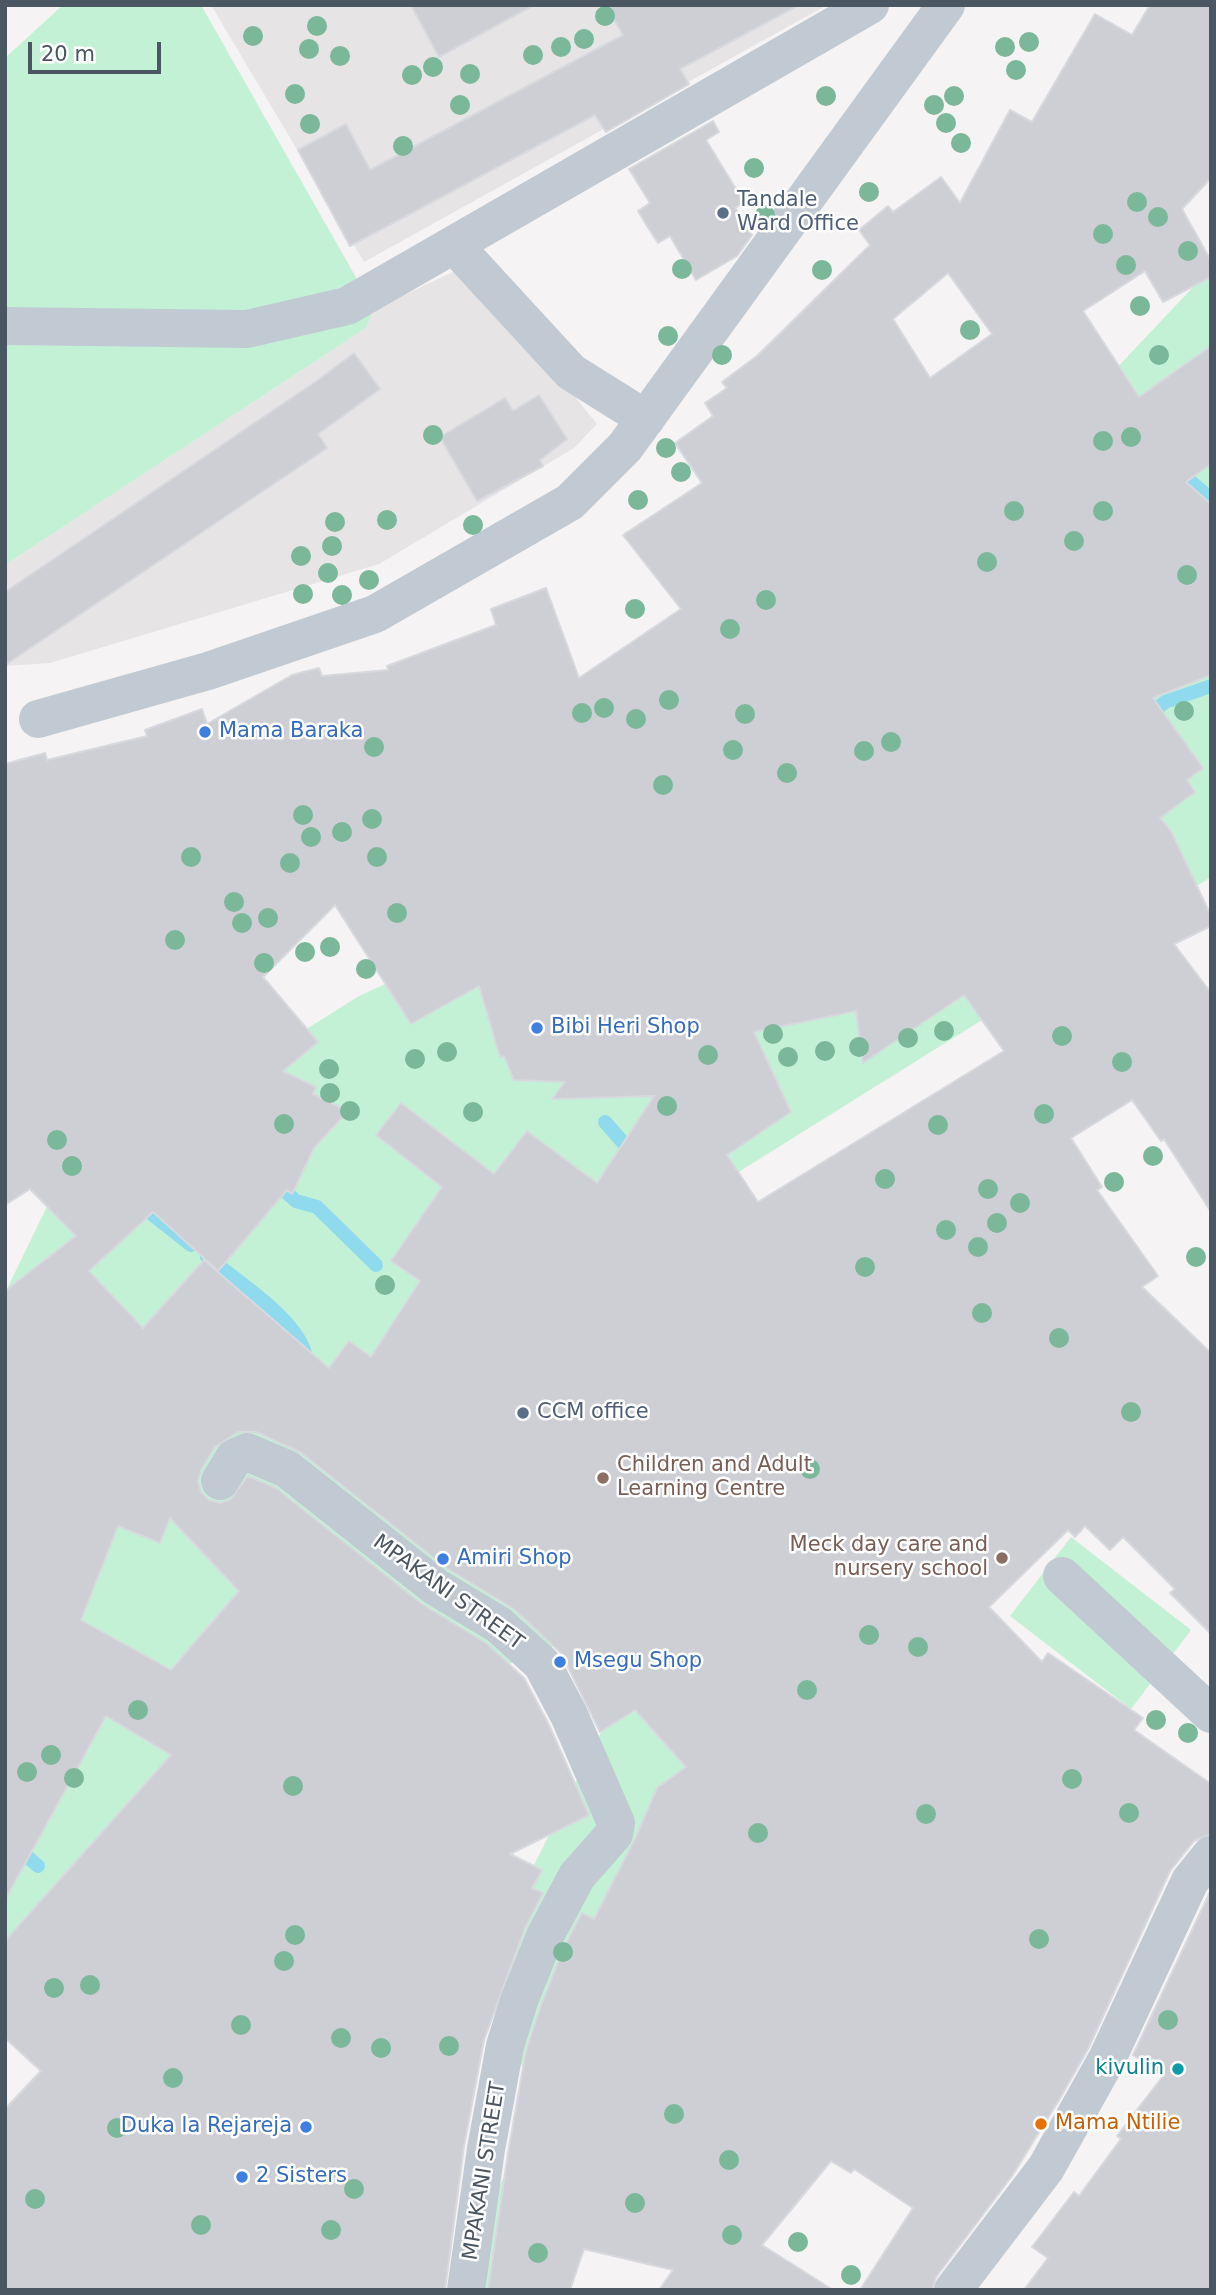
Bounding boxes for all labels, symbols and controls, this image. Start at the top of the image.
scale bar [32,28,164,72]
text: 20 m [41,42,95,66]
place label: Tandale Ward Office [737,188,859,238]
marker: Tandale Ward Office [715,205,731,221]
place label: Mama Baraka [219,719,363,745]
marker: Mama Baraka [197,724,213,740]
place label: Bibi Heri Shop [551,1015,700,1041]
marker: Bibi Heri Shop [529,1020,545,1036]
place label: CCM office [537,1400,649,1426]
marker: CCM office [515,1405,531,1421]
place label: Children and Adult Learning Centre [617,1453,812,1503]
marker: Children and Adult Learning Centre [595,1470,611,1486]
street label: MPAKANI STREET [368,1530,528,1656]
place label: Meck day care and nursery school [790,1533,988,1583]
place label: Amiri Shop [457,1546,572,1572]
marker: Meck day care and nursery school [994,1550,1010,1566]
marker: Amiri Shop [435,1551,451,1567]
place label: Msegu Shop [574,1649,702,1675]
marker: Msegu Shop [552,1654,568,1670]
place label: kivulin [1095,2056,1164,2082]
marker: kivulin [1170,2061,1186,2077]
street label: MPAKANI STREET [458,2080,512,2262]
place label: Mama Ntilie [1055,2111,1180,2137]
place label: Duka la Rejareja [121,2114,292,2140]
marker: Mama Ntilie [1033,2116,1049,2132]
marker: Duka la Rejareja [298,2119,314,2135]
place label: 2 Sisters [256,2164,347,2190]
marker: 2 Sisters [234,2169,250,2185]

